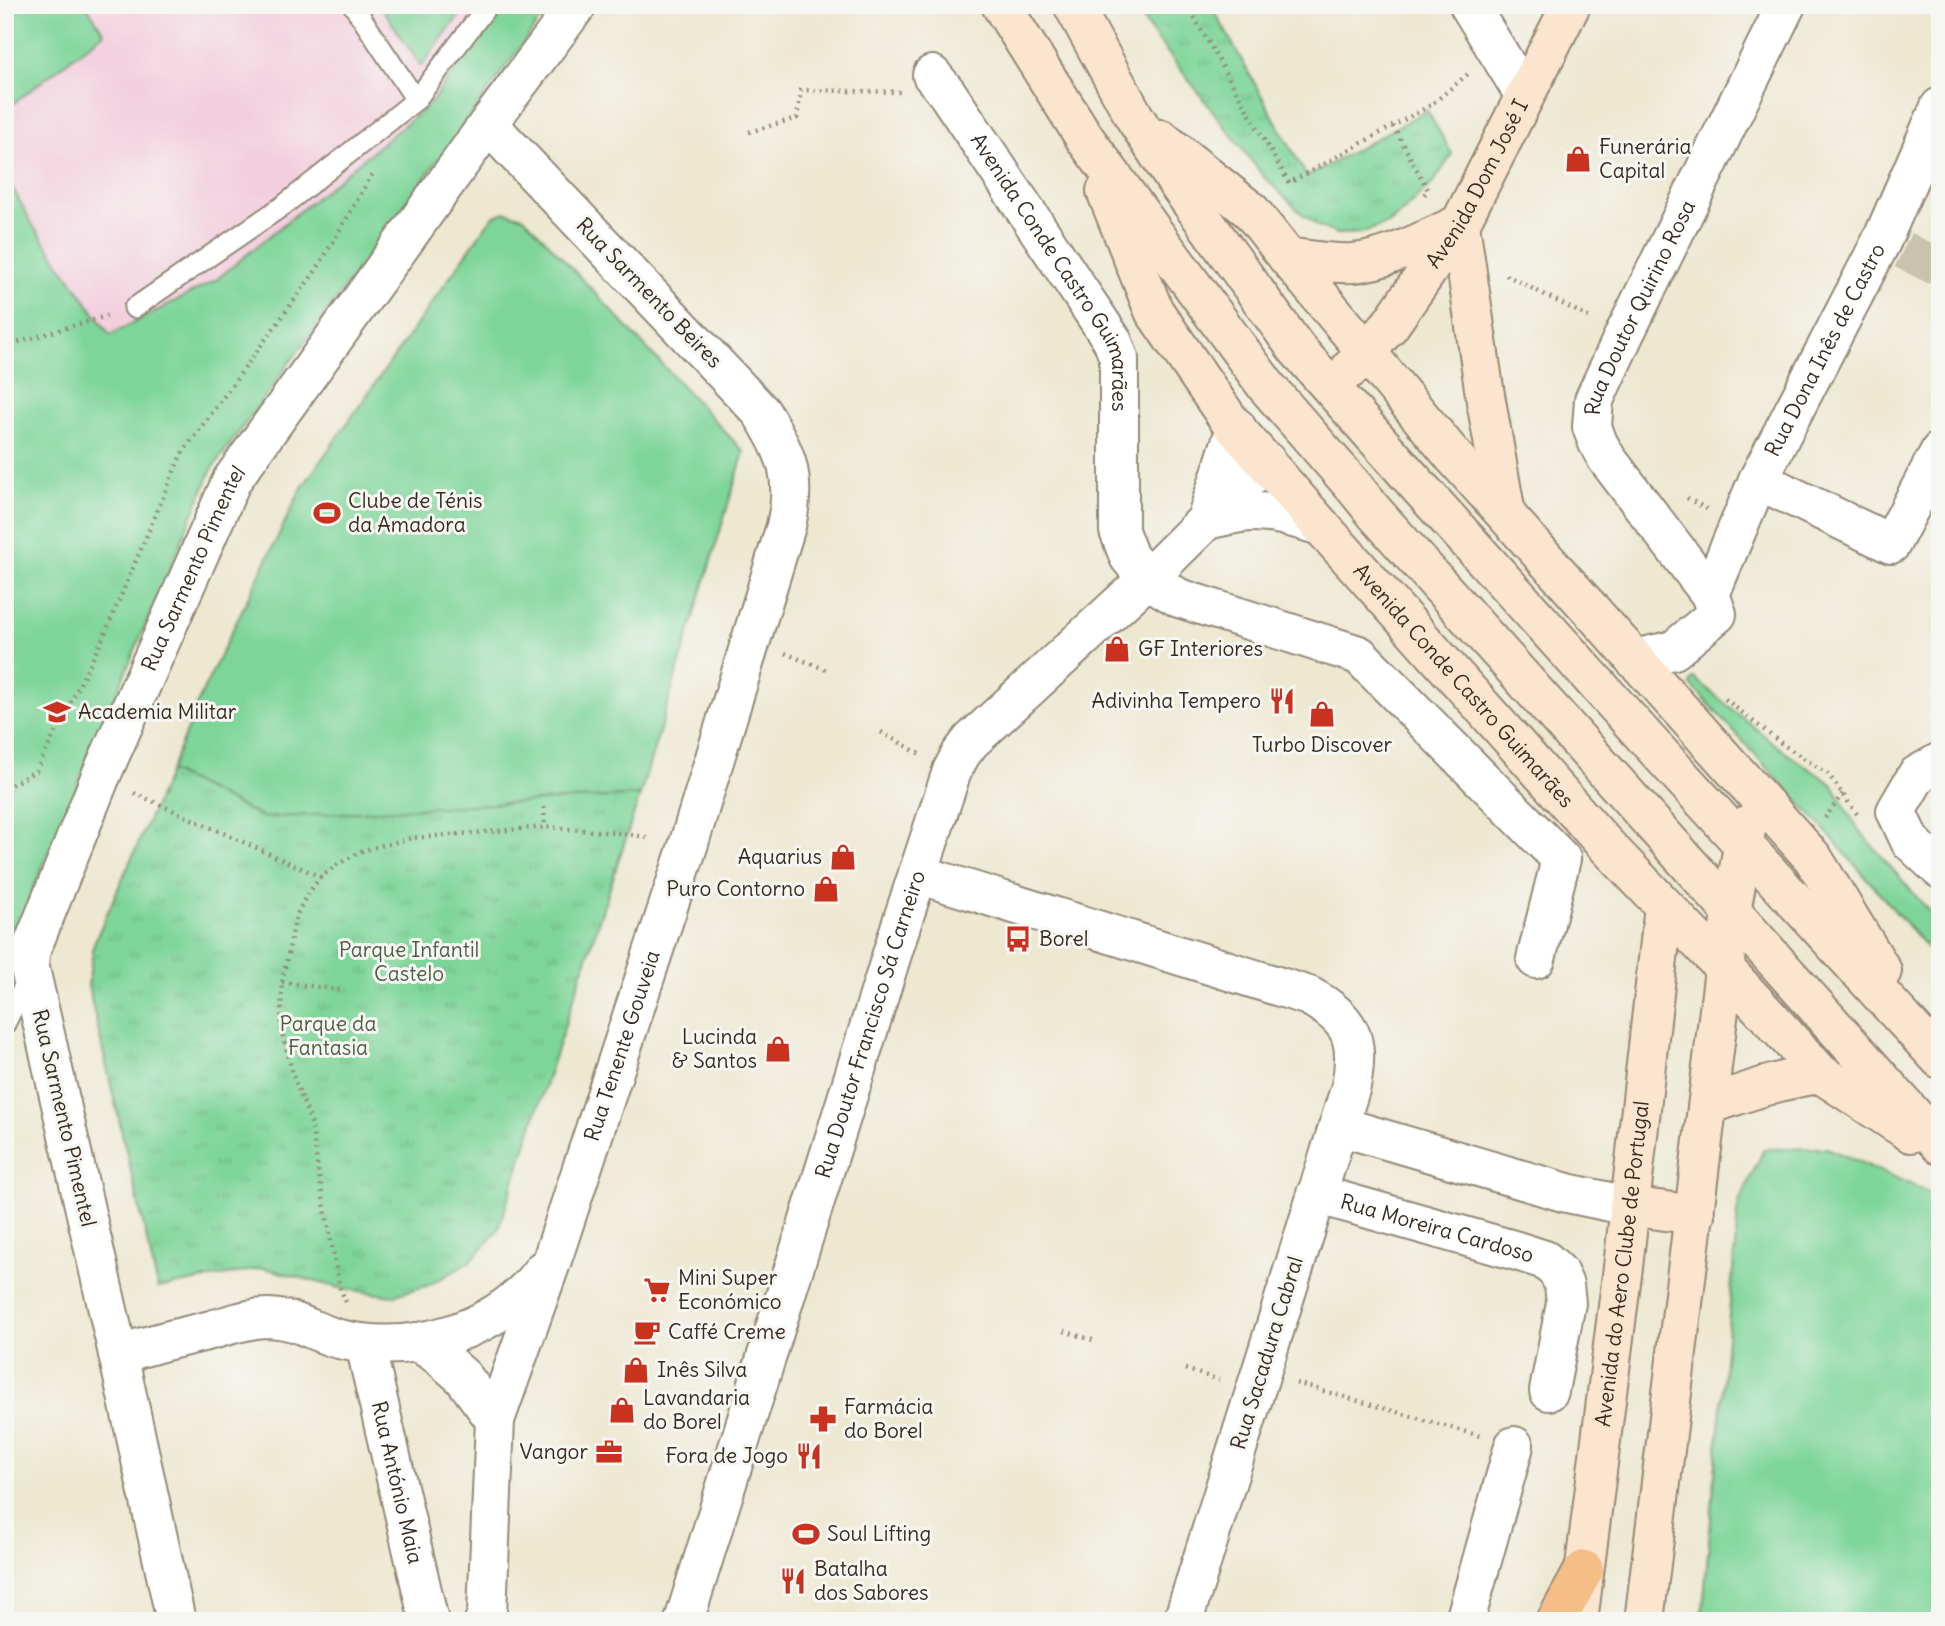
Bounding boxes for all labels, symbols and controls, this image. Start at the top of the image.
street label: Avenida Dom José I [1420,95,1534,273]
street label: Avenida Conde Castro Guimarães [965,128,1133,411]
place label: Funerária Capital [1599,133,1691,184]
shop icon: Funerária Capital [1563,144,1593,174]
street label: Rua Doutor Quirino Rosa [1579,195,1701,416]
street label: Rua Sarmento Beires [571,212,728,374]
street label: Rua Dona Inês de Castro [1758,239,1891,461]
street label: Rua Sarmento Pimentel [135,460,251,675]
place label: Clube de Ténis da Amadora [348,487,483,538]
sports icon: Clube de Ténis da Amadora [312,498,342,528]
street label: Avenida Conde Castro Guimarães [1348,558,1580,813]
shop icon: GF Interiores [1102,634,1132,664]
place label: GF Interiores [1138,635,1263,662]
restaurant icon: Adivinha Tempero [1267,686,1297,716]
place label: Adivinha Tempero [1092,687,1261,714]
school or university icon: Academia Militar [42,697,72,727]
place label: Academia Militar [78,698,237,725]
shop icon: Turbo Discover [1307,699,1337,729]
place label: Turbo Discover [1252,731,1393,758]
shop icon: Aquarius [828,842,858,872]
place label: Aquarius [738,843,822,870]
street label: Rua Doutor Francisco Sá Carneiro [809,867,931,1181]
shop icon: Puro Contorno [811,874,841,904]
place label: Puro Contorno [666,875,805,902]
bus stop icon: Borel [1003,924,1033,954]
place label: Borel [1039,925,1089,952]
park label: Parque Infantil Castelo [339,936,479,987]
street label: Rua Tenente Gouveia [578,947,666,1145]
street label: Rua Sarmento Pimentel [26,1007,103,1229]
park label: Parque da Fantasia [280,1010,376,1061]
place label: Lucinda & Santos [672,1023,757,1074]
shop icon: Lucinda & Santos [763,1034,793,1064]
street label: Avenida do Aero Clube de Portugal [1589,1099,1655,1428]
street label: Rua Moreira Cardoso [1337,1188,1538,1269]
street label: Rua Sacadura Cabral [1224,1253,1309,1453]
place label: Mini Super Económico [678,1264,782,1315]
supermarket icon: Mini Super Económico [642,1275,672,1305]
cafe icon: Caffé Creme [632,1317,662,1347]
place label: Caffé Creme [668,1318,786,1345]
shop icon: Inês Silva [621,1355,651,1385]
place label: Inês Silva [657,1356,747,1383]
place label: Lavandaria do Borel [643,1384,750,1435]
place label: Farmácia do Borel [844,1393,933,1444]
shop icon: Lavandaria do Borel [607,1395,637,1425]
street label: Rua António Maia [366,1398,429,1566]
pharmacy icon: Farmácia do Borel [808,1404,838,1434]
office icon: Vangor [594,1437,624,1467]
place label: Vangor [519,1438,588,1465]
restaurant icon: Fora de Jogo [794,1441,824,1471]
place label: Fora de Jogo [665,1442,788,1469]
sports icon: Soul Lifting [791,1519,821,1549]
place label: Soul Lifting [827,1520,931,1547]
place label: Batalha dos Sabores [814,1555,929,1606]
restaurant icon: Batalha dos Sabores [778,1566,808,1596]

